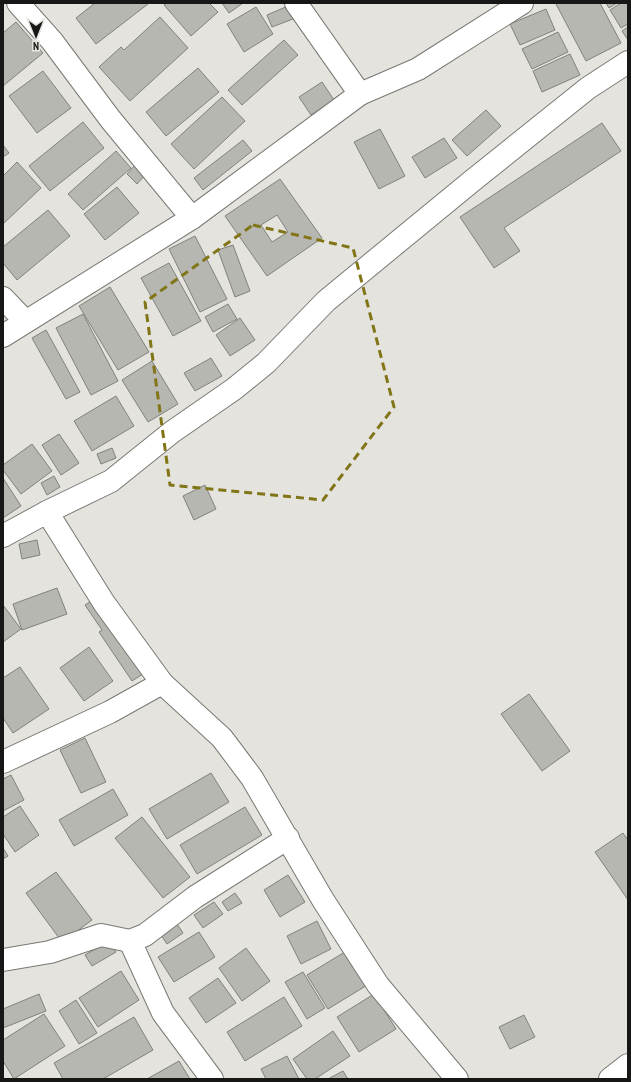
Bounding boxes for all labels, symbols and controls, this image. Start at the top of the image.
north arrow [16,16,56,56]
text: N [33,39,39,53]

